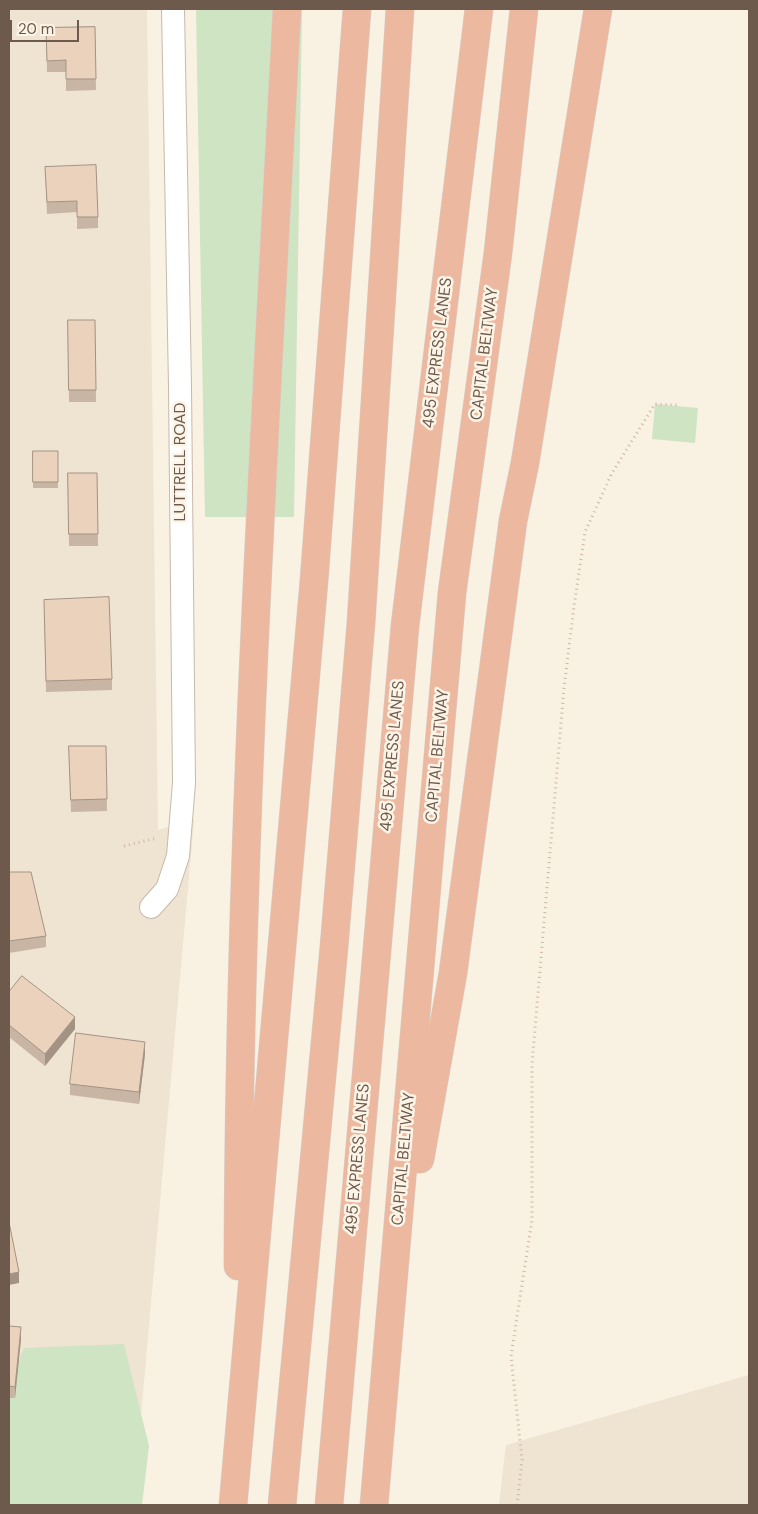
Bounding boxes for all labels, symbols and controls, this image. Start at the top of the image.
scale bar [12,10,81,42]
text: 20 m [18,19,54,39]
street label: 495 EXPRESS LANES [419,277,457,429]
street label: CAPITAL BELTWAY [467,287,503,421]
street label: LUTTRELL ROAD [171,403,191,521]
street label: 495 EXPRESS LANES [377,680,409,832]
street label: CAPITAL BELTWAY [423,689,453,823]
street label: 495 EXPRESS LANES [342,1083,374,1235]
street label: CAPITAL BELTWAY [389,1092,419,1226]

